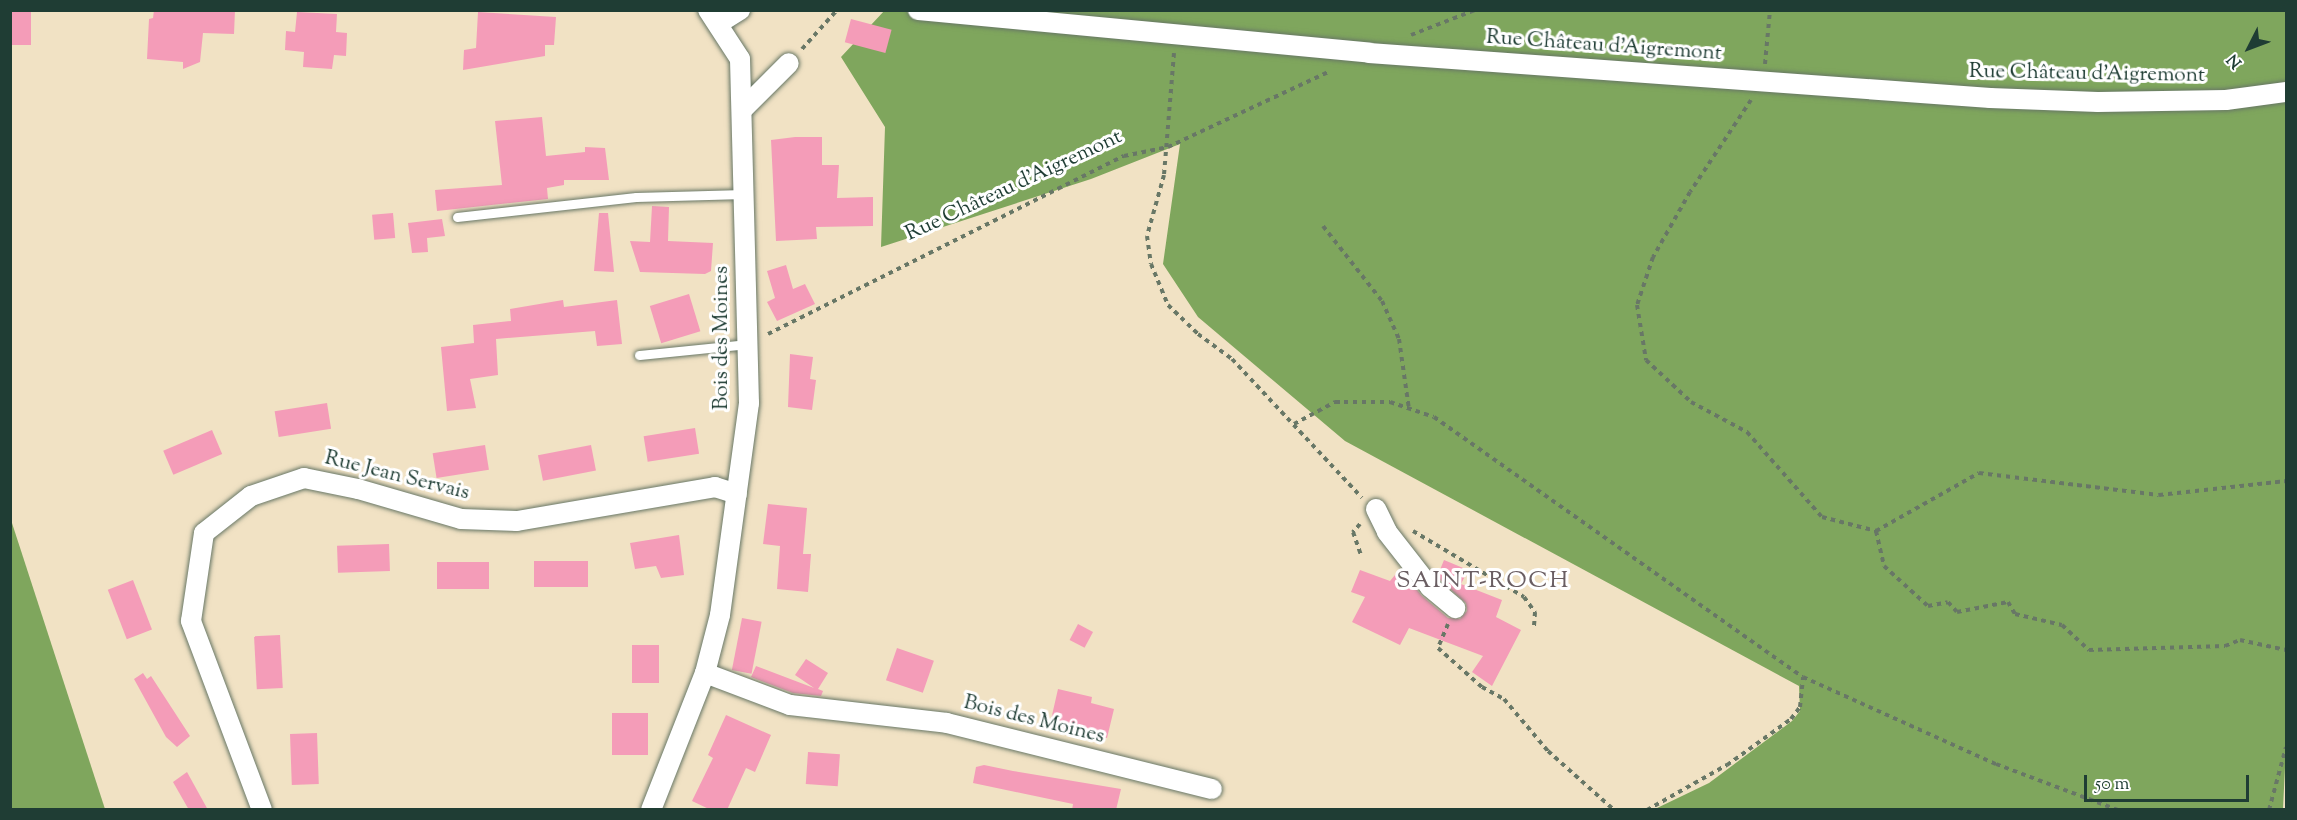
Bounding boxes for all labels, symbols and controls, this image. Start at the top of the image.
north arrow [2219,18,2279,78]
street label: Rue Château d'Aigremont [1485,25,1723,67]
text: N [2222,48,2248,73]
street label: Rue Château d'Aigremont [1969,59,2205,89]
street label: Rue Château d'Aigremont [902,125,1126,247]
street label: Bois des Moines [709,266,735,410]
street label: Rue Jean Servais [322,446,472,506]
district label: SAINT-ROCH [1396,568,1570,596]
street label: Bois des Moines [961,690,1107,750]
scale bar [2087,763,2252,801]
text: 50 m [2095,772,2129,798]

